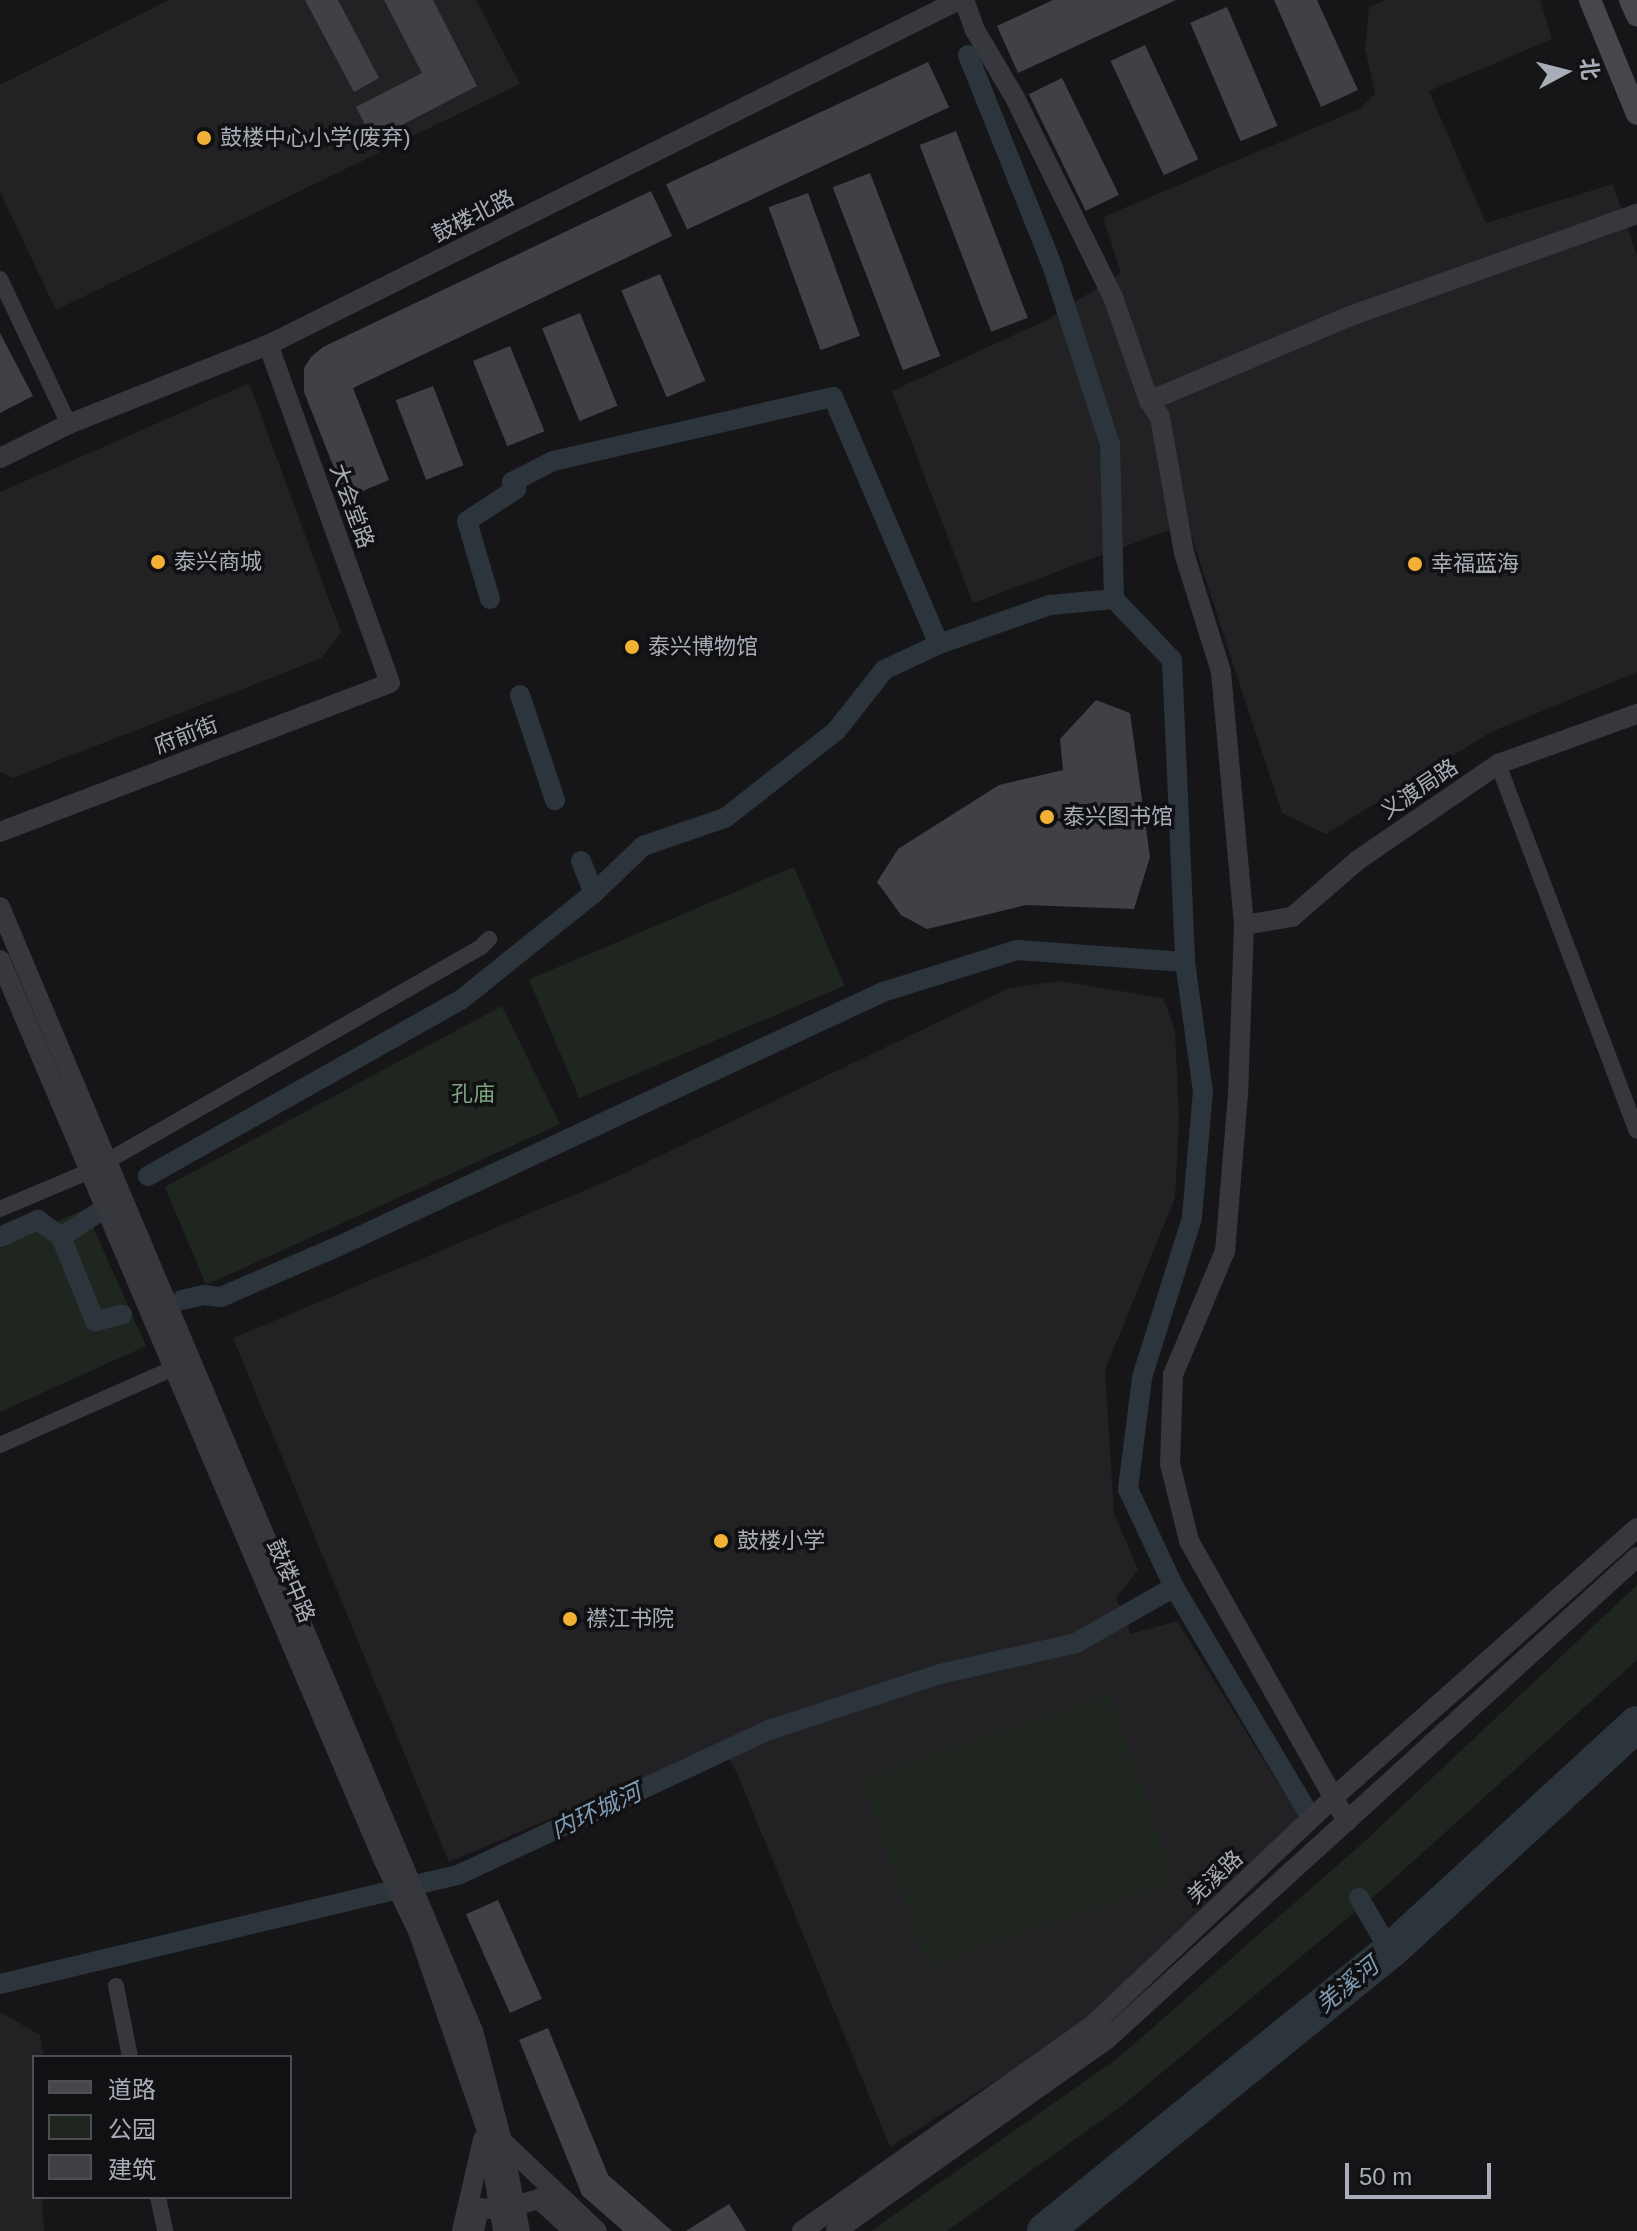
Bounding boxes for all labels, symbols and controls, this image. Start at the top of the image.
north arrow [1525,32,1605,112]
text: 北 [1576,57,1603,81]
place label: 鼓楼中心小学(废弃) [220,125,411,151]
marker: 鼓楼中心小学(废弃) [195,129,213,147]
street label: 鼓楼北路 [428,184,518,248]
street label: 大会堂路 [325,460,379,552]
place label: 泰兴商城 [174,549,262,575]
place label: 幸福蓝海 [1431,551,1519,577]
marker: 泰兴商城 [149,553,167,571]
marker: 幸福蓝海 [1406,555,1424,573]
place label: 泰兴博物馆 [648,634,758,660]
marker: 泰兴博物馆 [623,638,641,656]
street label: 府前街 [150,711,222,759]
street label: 义渡局路 [1375,753,1463,825]
place label: 泰兴图书馆 [1063,804,1173,830]
marker: 泰兴图书馆 [1038,808,1056,826]
park label: 孔庙 [451,1081,495,1107]
place label: 鼓楼小学 [737,1528,825,1554]
marker: 鼓楼小学 [712,1532,730,1550]
street label: 鼓楼中路 [262,1535,320,1627]
place label: 襟江书院 [586,1606,674,1632]
marker: 襟江书院 [561,1610,579,1628]
water label: 内环城河 [546,1778,646,1844]
street label: 羌溪路 [1182,1845,1248,1909]
water label: 羌溪河 [1310,1951,1384,2019]
legend [32,2055,292,2199]
text: 道路 [108,2076,156,2103]
text: 公园 [108,2116,156,2143]
scale bar [1349,2147,1495,2197]
text: 建筑 [108,2156,156,2183]
text: 50 m [1359,2163,1412,2190]

